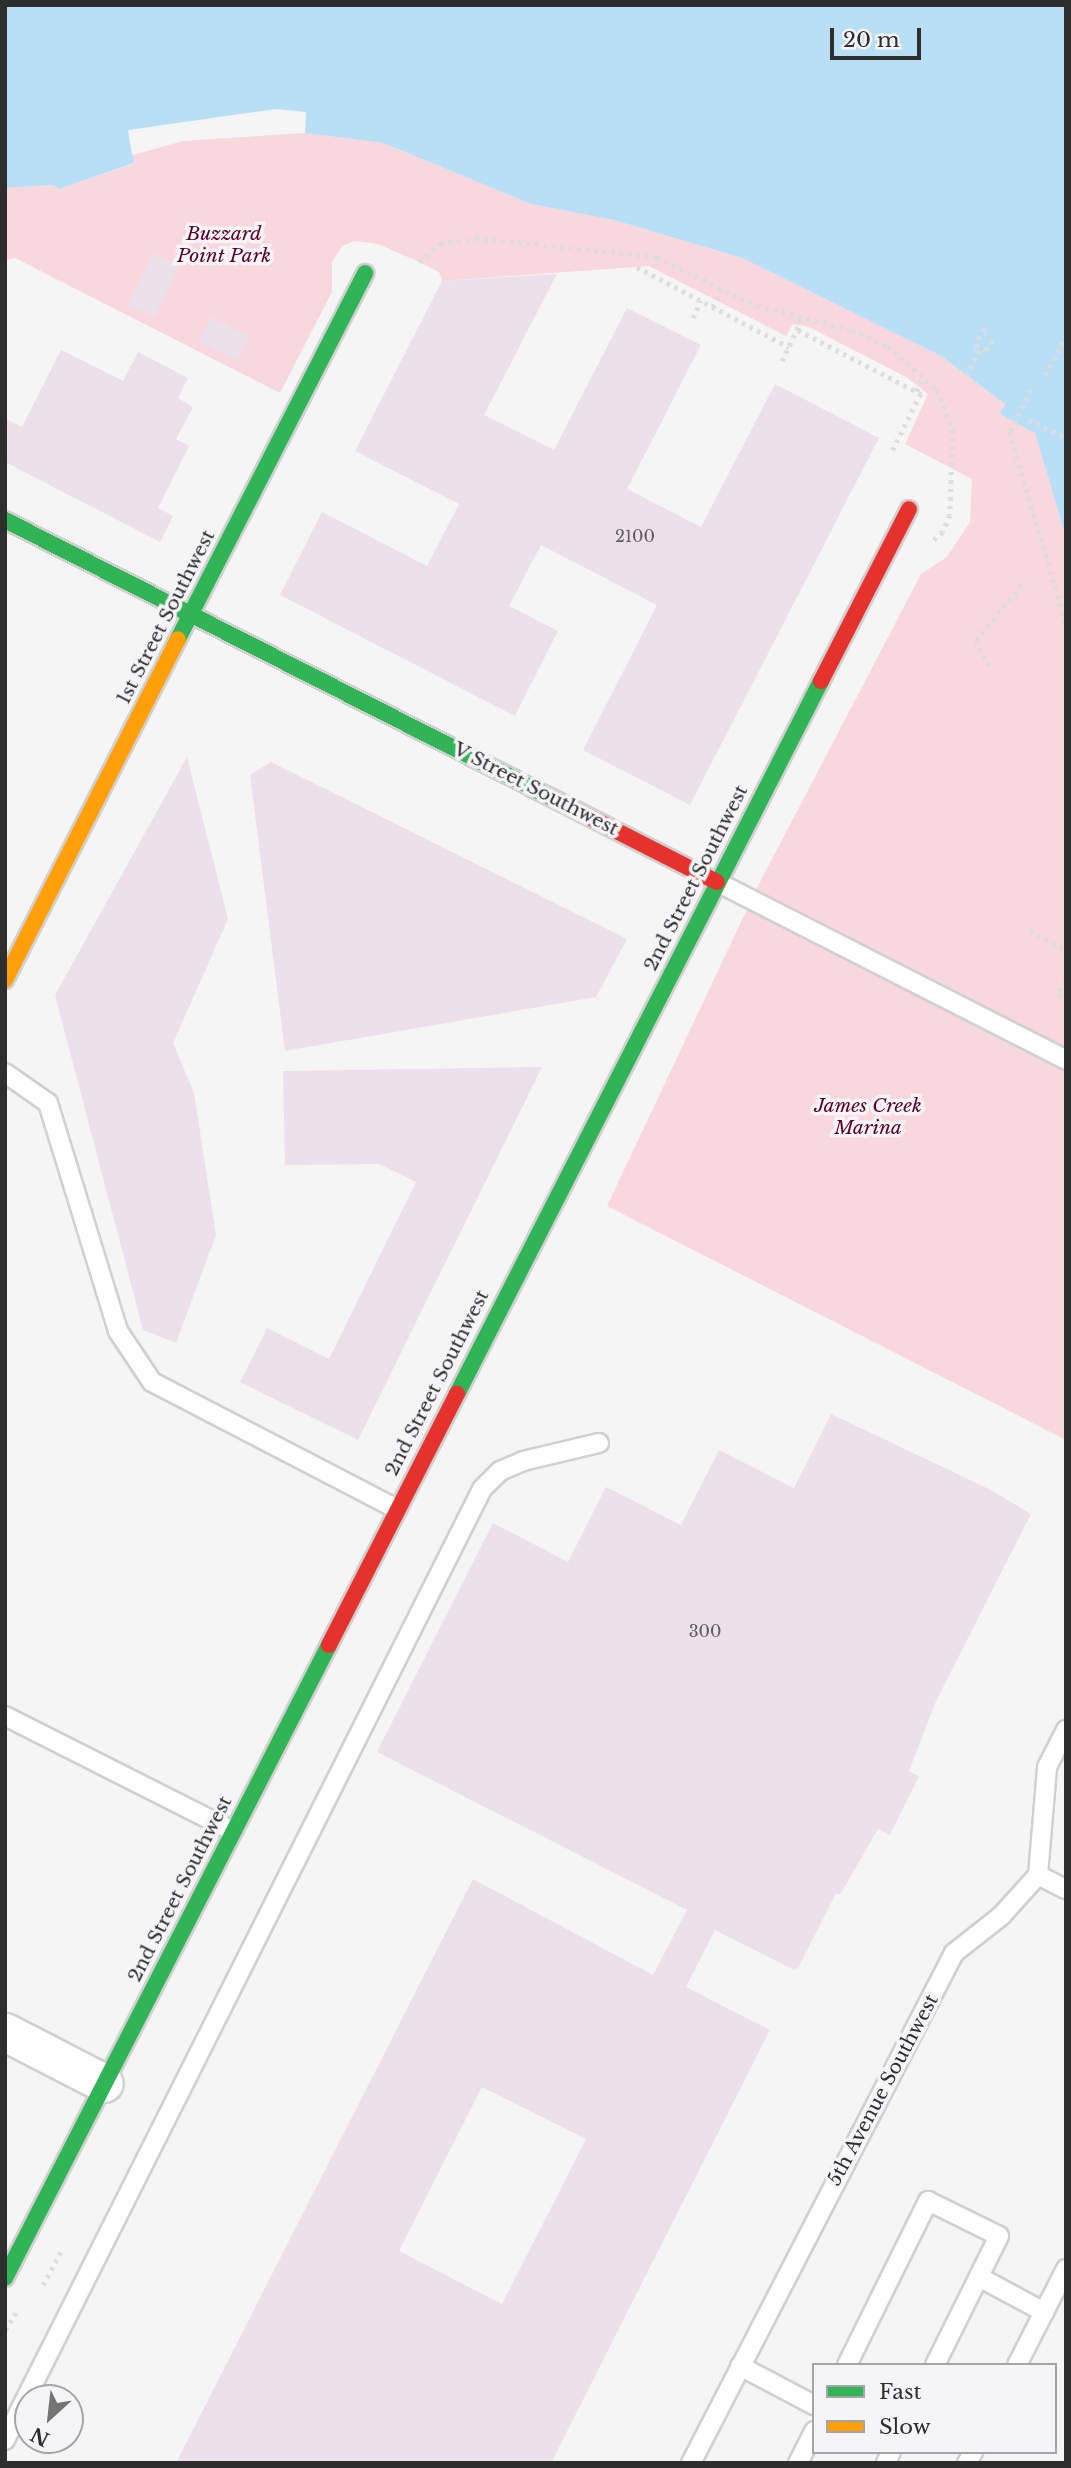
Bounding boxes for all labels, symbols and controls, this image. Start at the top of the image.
scale bar [833,14,924,58]
text: 20 m [843,27,900,53]
park label: Buzzard Point Park [177,223,271,267]
street label: 1st Street Southwest [112,526,220,708]
house number: 2100 [615,526,655,546]
street label: V Street Southwest [449,737,623,841]
street label: 2nd Street Southwest [639,781,753,975]
park label: James Creek Marina [814,1095,922,1139]
street label: 2nd Street Southwest [380,1286,494,1480]
house number: 300 [689,1621,721,1641]
street label: 2nd Street Southwest [123,1792,237,1986]
street label: 5th Avenue Southwest [823,1990,943,2190]
legend [812,2363,1057,2454]
text: Fast [879,2379,921,2405]
north arrow [14,2384,84,2454]
text: Slow [879,2414,931,2440]
text: N [27,2422,53,2451]

